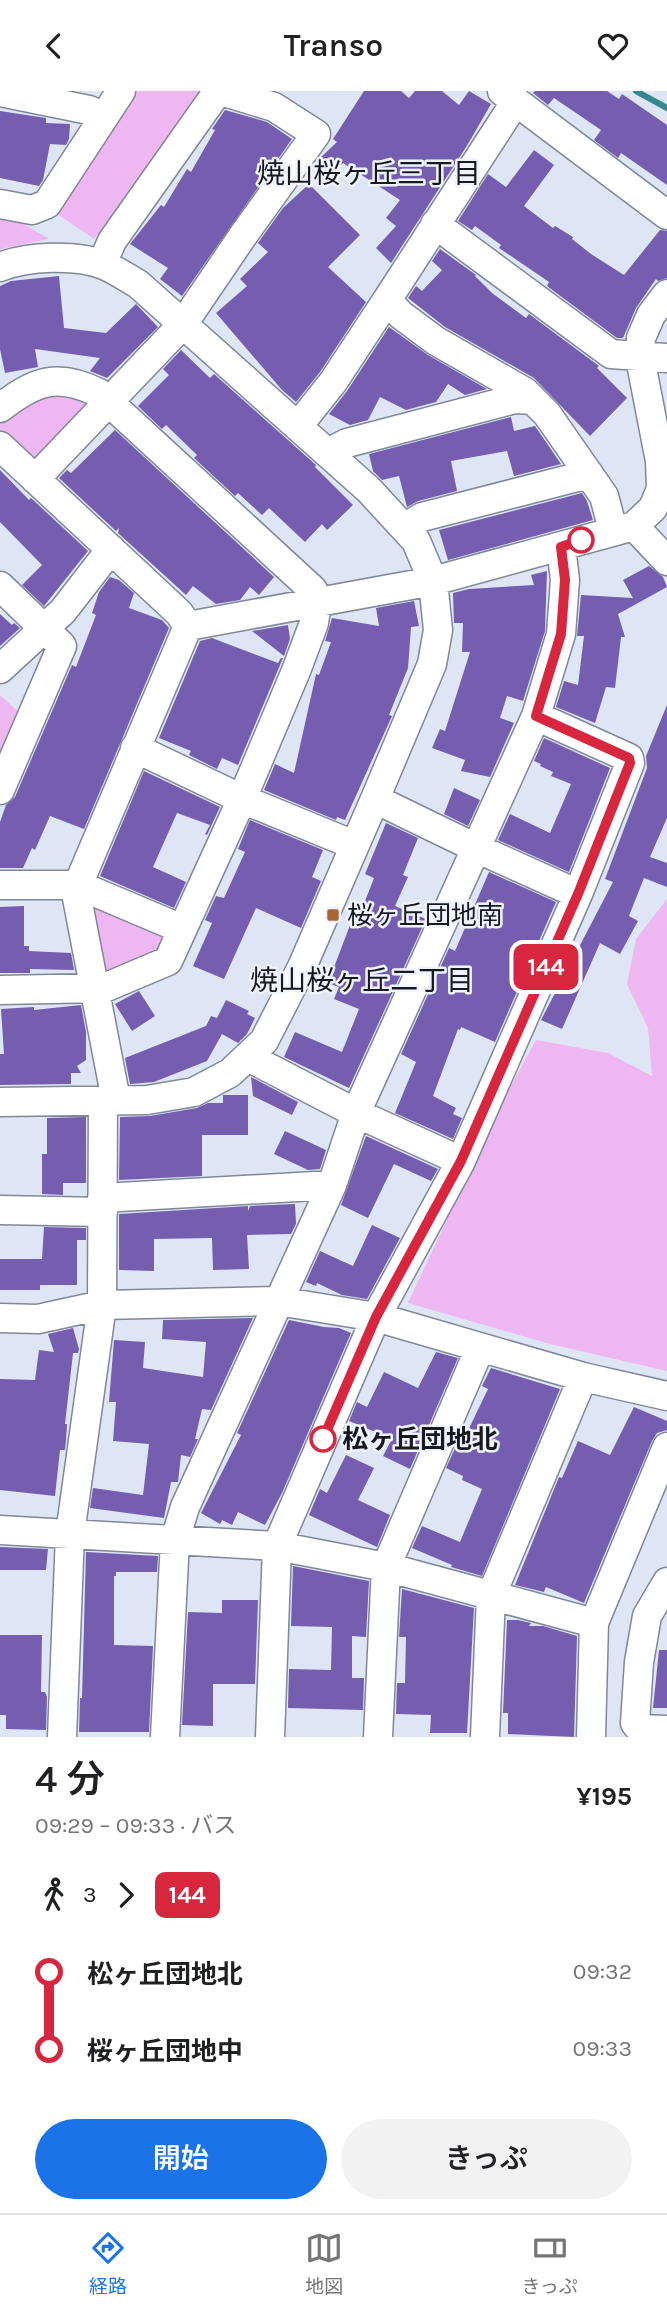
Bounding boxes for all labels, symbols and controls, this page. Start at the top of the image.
icon: back [35,27,73,65]
text: Transo [284,27,383,64]
icon: heart [594,27,632,65]
district label: 焼山桜ヶ丘三丁目 [257,157,481,190]
unlabelled marker [568,527,594,553]
place label: 桜ヶ丘団地南 [347,900,503,931]
marker: 桜ヶ丘団地南 [325,907,341,923]
line badge: 144 [506,944,586,990]
text: 144 [527,953,565,981]
district label: 焼山桜ヶ丘二丁目 [250,964,474,997]
place label: 松ヶ丘団地北 [342,1424,498,1455]
marker: 松ヶ丘団地北 [310,1426,336,1452]
text: 4 分 [35,1757,105,1802]
text: ¥195 [576,1781,632,1812]
text: 09:29 – 09:33 · バス [35,1812,236,1839]
icon: walk [35,1876,73,1914]
icon: forward [107,1876,145,1914]
text: 3 [83,1881,97,1908]
text: 144 [169,1881,206,1909]
text: 09:32 [573,1958,632,1985]
text: 松ヶ丘団地北 [87,1959,243,1990]
text: 09:33 [573,2035,632,2062]
text: 桜ヶ丘団地中 [87,2036,243,2067]
button: 開始 [35,2119,327,2199]
button: きっぷ [341,2119,632,2199]
tab: 経路 [89,2229,127,2298]
tab: 地図 [305,2229,343,2298]
tab: きっぷ [522,2229,578,2298]

